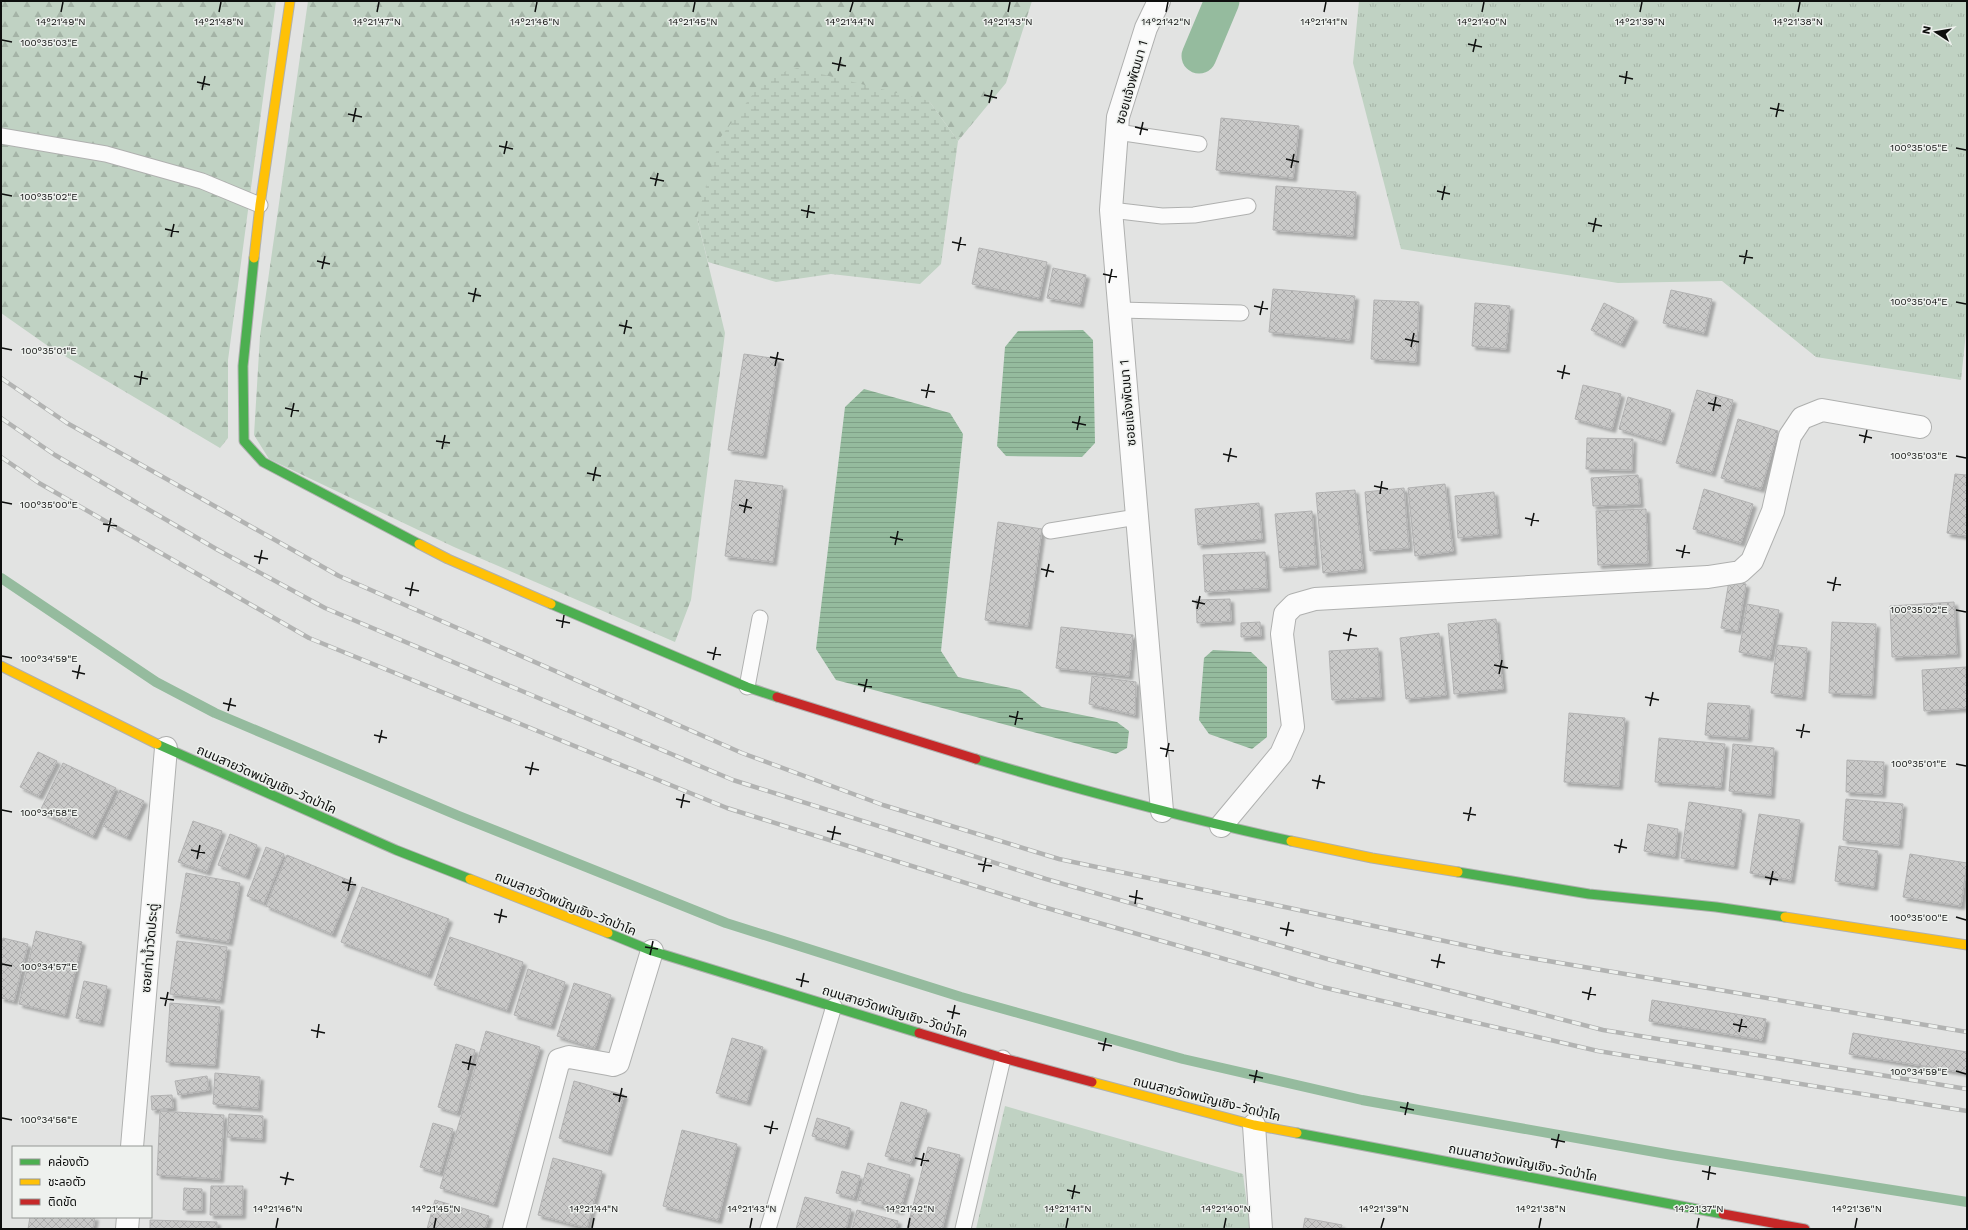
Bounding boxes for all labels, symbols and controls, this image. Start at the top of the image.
north arrow [1916,12,1956,52]
text: 14°21'49"N [36,16,86,27]
text: 14°21'48"N [194,16,244,27]
text: 14°21'47"N [353,16,401,27]
text: 14°21'46"N [510,16,560,27]
text: 14°21'45"N [668,16,718,27]
text: 14°21'44"N [826,16,874,27]
text: 14°21'43"N [983,16,1033,27]
text: 14°21'42"N [1141,16,1191,27]
text: 14°21'41"N [1301,16,1348,27]
text: 14°21'40"N [1457,16,1507,27]
text: 14°21'39"N [1615,16,1665,27]
text: 14°21'38"N [1773,16,1823,27]
text: N [1920,25,1934,35]
text: 100°35'03"E [20,37,78,48]
street label: ซอยแจ้งพัฒนา 1 [1112,38,1151,126]
text: 100°35'05"E [1890,142,1948,153]
text: 100°35'02"E [20,191,78,202]
text: 100°35'04"E [1890,296,1948,307]
text: 100°35'01"E [21,345,77,356]
street label: ซอยแจ้งพัฒนา 1 [1116,359,1139,447]
text: 100°35'03"E [1890,450,1948,461]
text: 100°35'00"E [20,499,78,510]
text: 100°35'02"E [1890,604,1948,615]
text: 100°34'59"E [20,653,78,664]
street label: ถนนสายวัดพนัญเชิง-วัดป่าโค [195,742,339,817]
text: 100°35'01"E [1891,758,1947,769]
text: 100°34'58"E [20,807,78,818]
street label: ถนนสายวัดพนัญเชิง-วัดป่าโค [493,868,639,939]
street label: ซอยท่าน้ำวัดประดู่ [136,902,161,993]
text: 100°35'00"E [1890,912,1948,923]
text: 100°34'57"E [21,961,77,972]
street label: ถนนสายวัดพนัญเชิง-วัดป่าโค [820,982,969,1041]
text: 100°34'59"E [1890,1066,1948,1077]
street label: ถนนสายวัดพนัญเชิง-วัดป่าโค [1132,1073,1282,1124]
text: 100°34'56"E [20,1114,78,1125]
street label: ถนนสายวัดพนัญเชิง-วัดป่าโค [1447,1141,1599,1184]
legend [12,1146,152,1218]
text: คล่องตัว [48,1155,89,1169]
text: ชะลอตัว [48,1175,86,1189]
text: ติดขัด [48,1195,77,1209]
text: 14°21'46"N [253,1203,303,1214]
text: 14°21'45"N [411,1203,461,1214]
text: 14°21'44"N [570,1203,618,1214]
text: 14°21'43"N [727,1203,777,1214]
text: 14°21'42"N [885,1203,935,1214]
text: 14°21'41"N [1045,1203,1092,1214]
text: 14°21'40"N [1201,1203,1251,1214]
text: 14°21'39"N [1359,1203,1409,1214]
text: 14°21'38"N [1516,1203,1566,1214]
text: 14°21'37"N [1674,1203,1724,1214]
text: 14°21'36"N [1832,1203,1882,1214]

